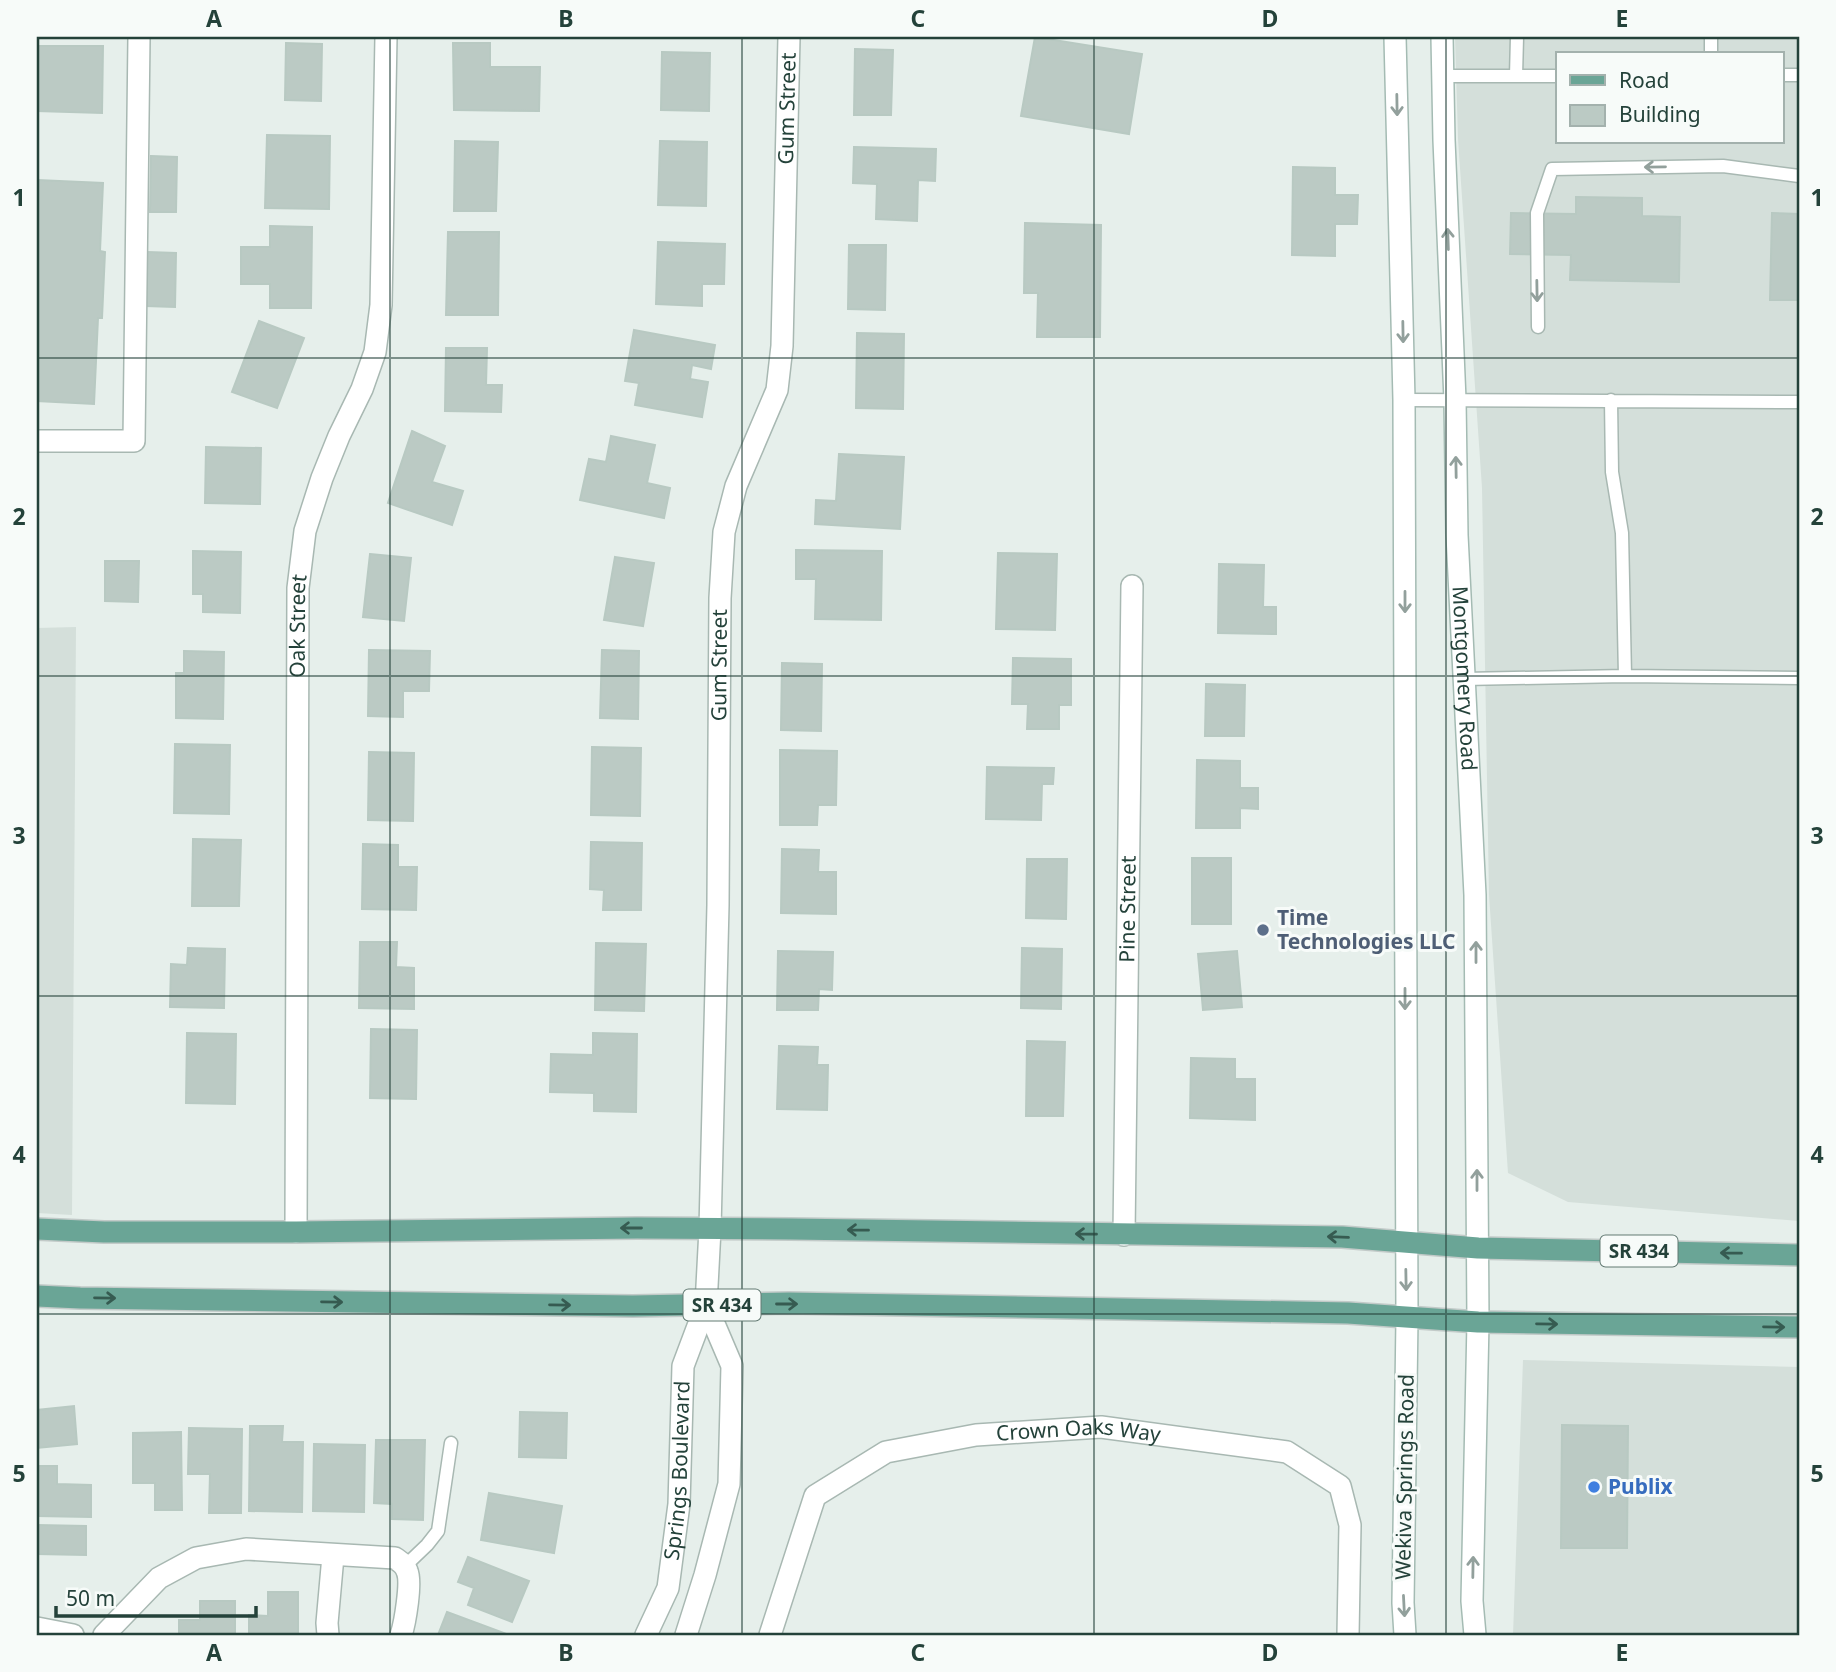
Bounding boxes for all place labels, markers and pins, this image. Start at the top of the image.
place label: Time Technologies LLC [1277,903,1455,955]
marker: Time Technologies LLC [1255,922,1271,938]
place label: Publix [1608,1472,1673,1500]
marker: Publix [1586,1479,1602,1495]

